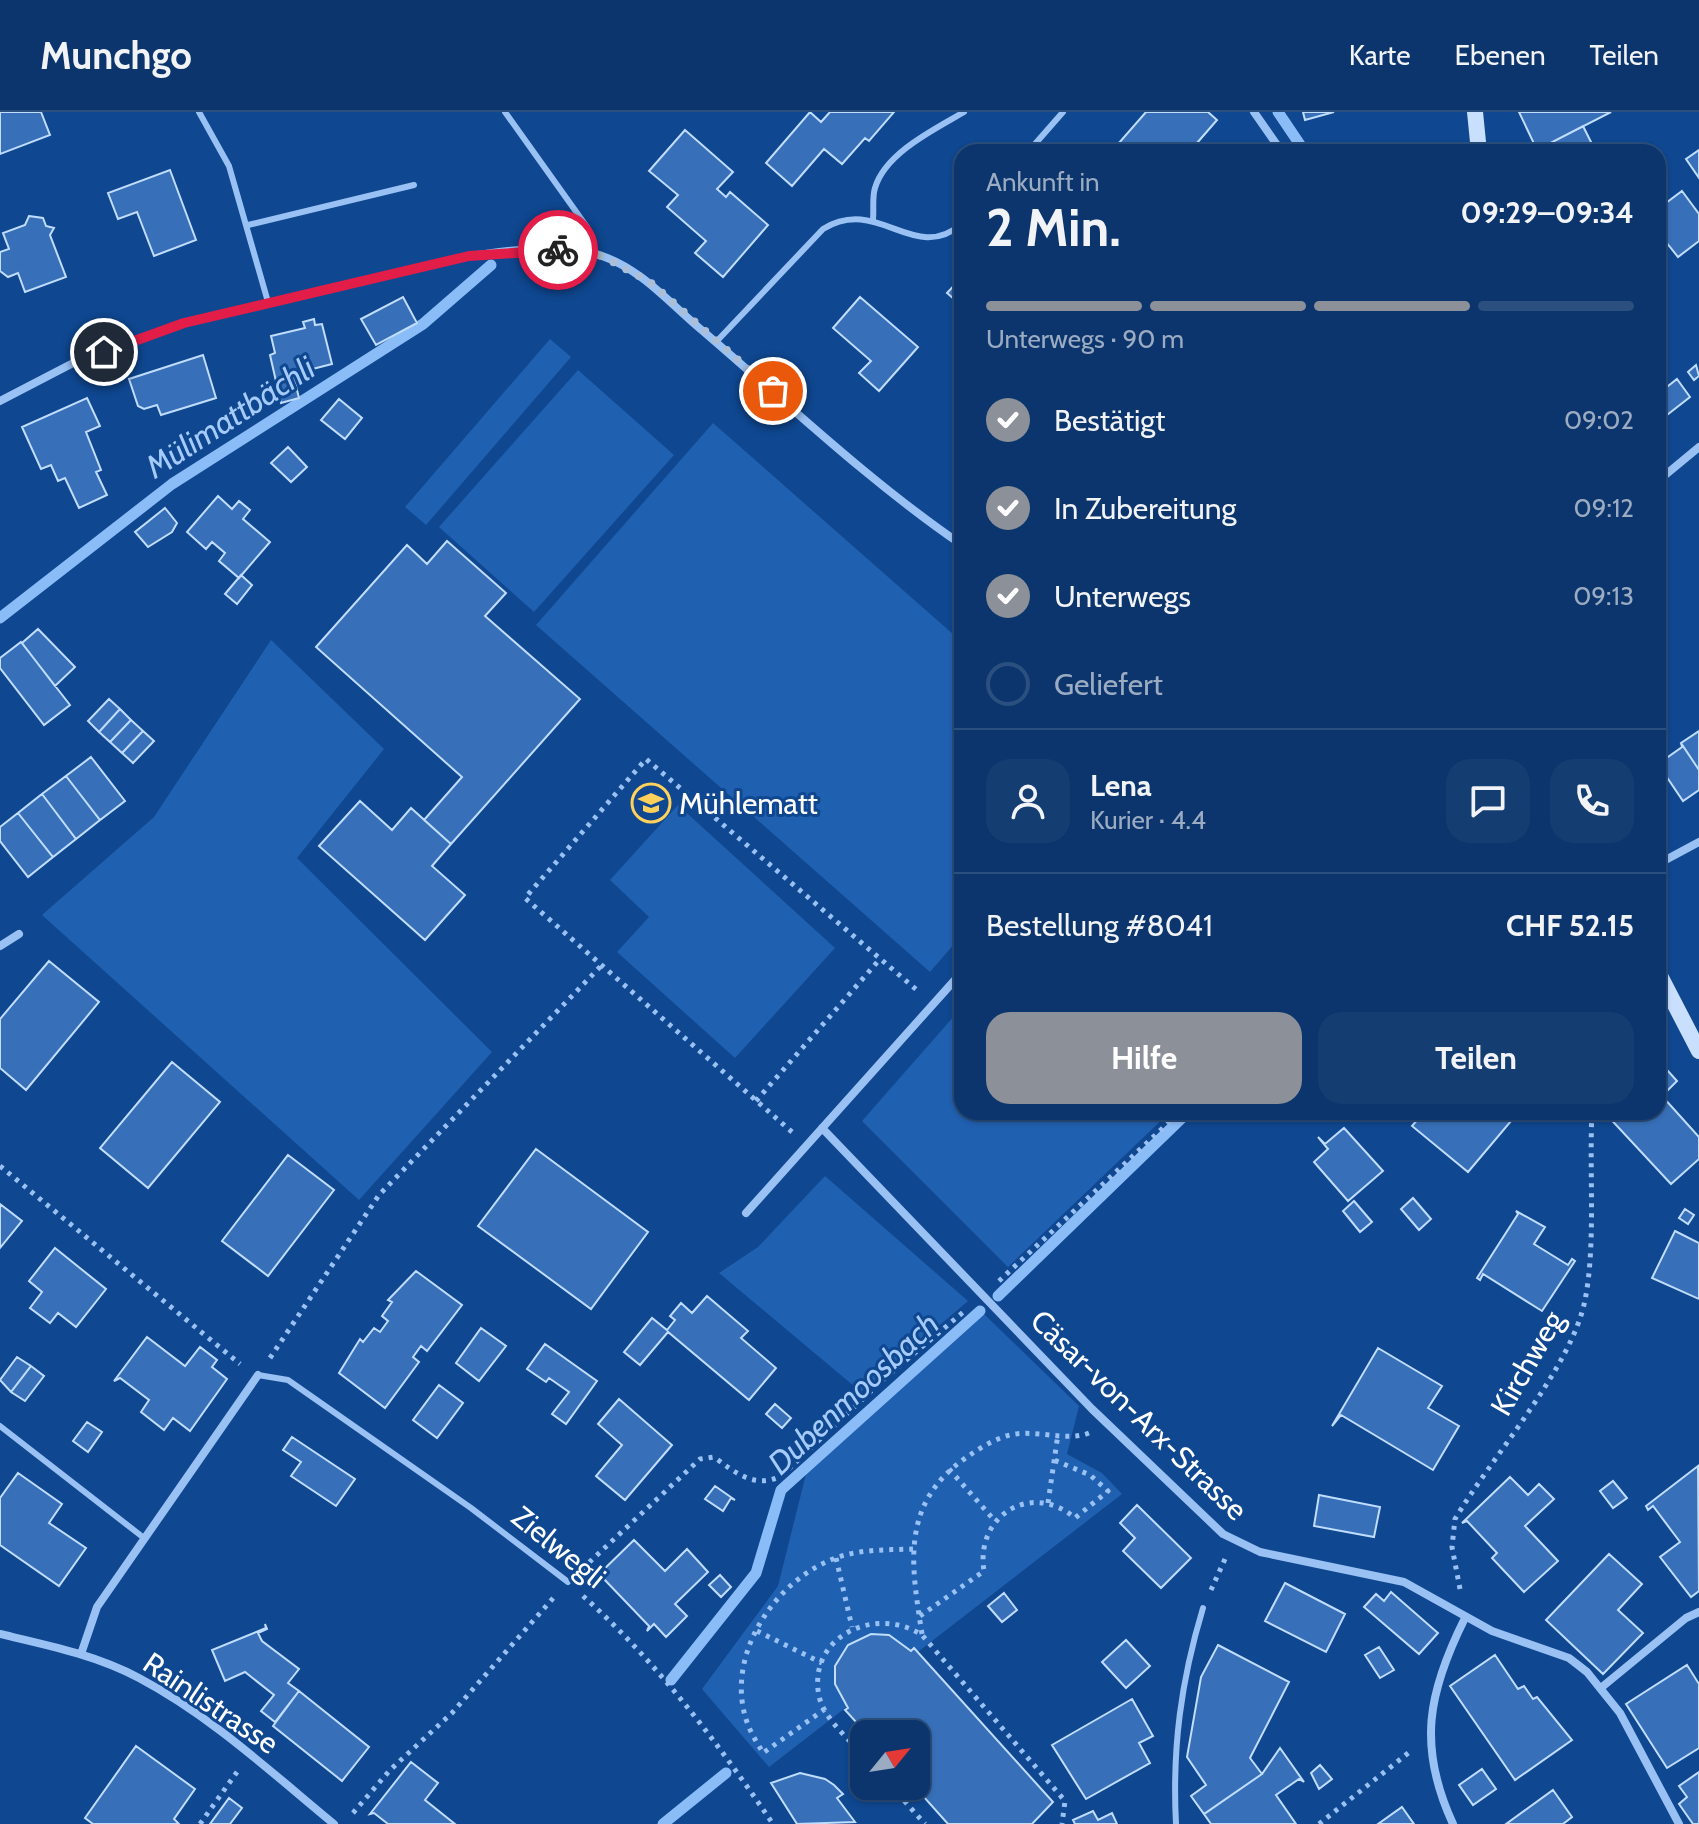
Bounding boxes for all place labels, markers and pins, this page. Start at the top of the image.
pin [70,318,138,386]
pin [739,357,807,425]
school or university icon: Mühlematt [630,782,672,824]
place label: Mühlematt [679,785,818,822]

